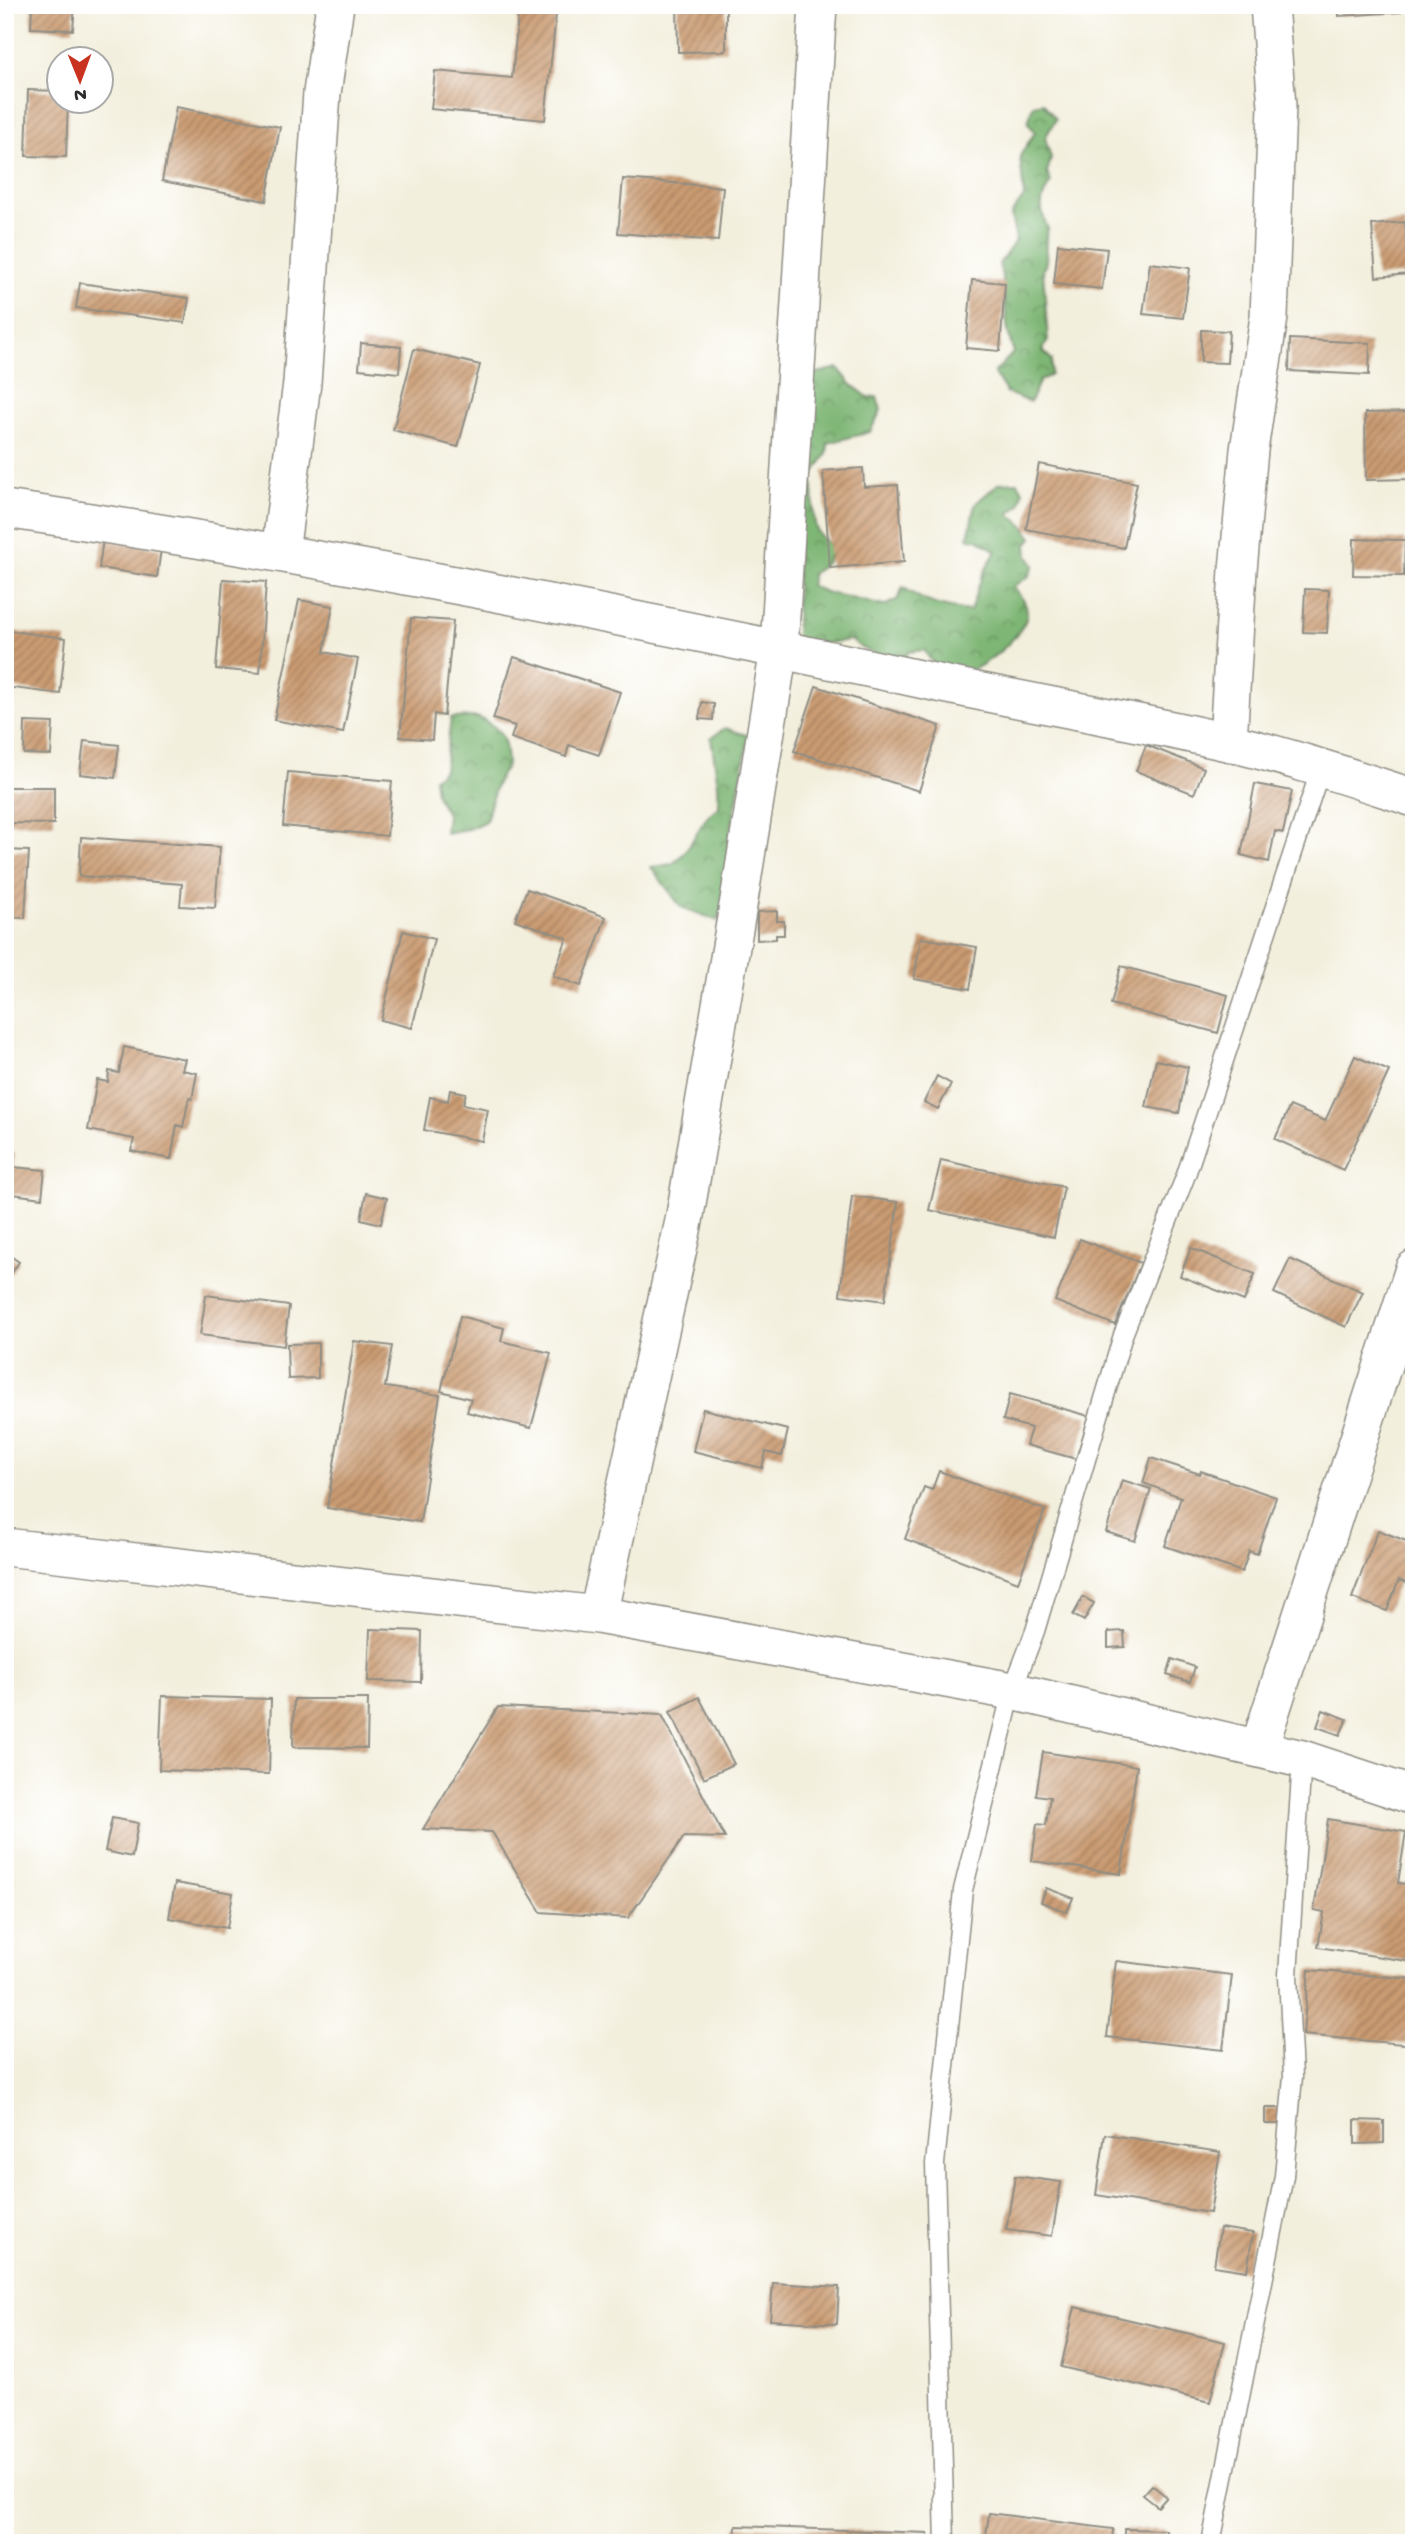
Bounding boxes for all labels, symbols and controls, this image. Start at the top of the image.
north arrow [46,46,116,116]
text: N [74,82,87,105]

